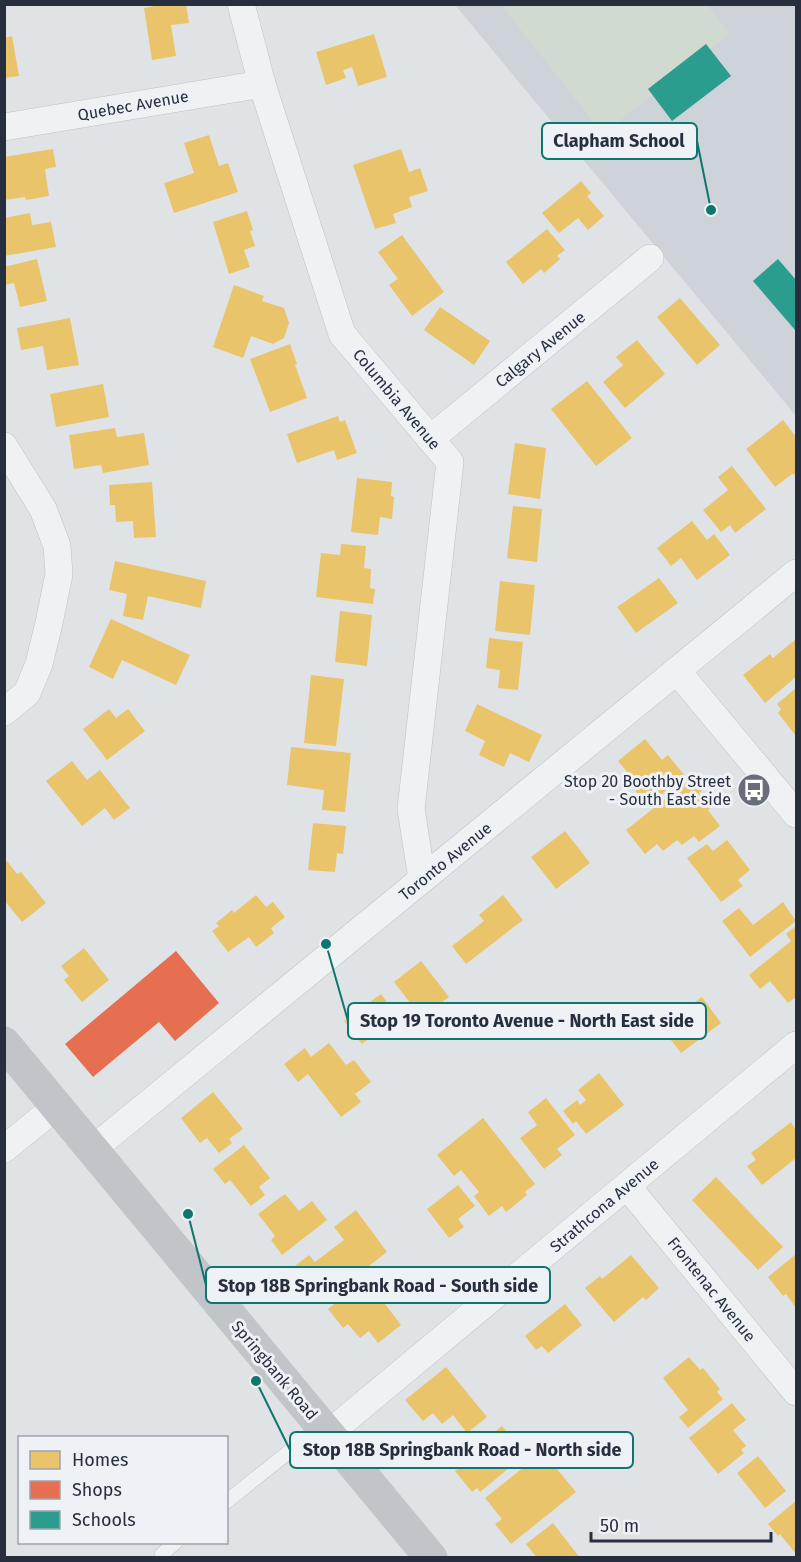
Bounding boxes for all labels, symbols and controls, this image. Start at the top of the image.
street label: Quebec Avenue [76,86,190,125]
callout: Clapham School [542,123,697,159]
text: Clapham School [553,130,685,152]
street label: Calgary Avenue [492,307,589,391]
street label: Columbia Avenue [349,345,444,454]
place label: Stop 20 Boothby Street - South East side [564,772,731,809]
bus stop icon: Stop 20 Boothby Street - South East side [736,772,772,808]
street label: Toronto Avenue [395,818,495,904]
callout: Stop 19 Toronto Avenue - North East side [348,1003,706,1039]
text: Stop 19 Toronto Avenue - North East side [360,1010,694,1032]
street label: Strathcona Avenue [546,1154,663,1256]
street label: Frontenac Avenue [664,1233,760,1345]
callout: Stop 18B Springbank Road - South side [206,1267,550,1303]
text: Stop 18B Springbank Road - South side [218,1275,538,1297]
street label: Springbank Road [228,1317,322,1424]
callout: Stop 18B Springbank Road - North side [290,1432,633,1468]
legend [18,1436,228,1544]
text: Stop 18B Springbank Road - North side [303,1439,621,1461]
text: Homes [72,1449,128,1471]
text: Shops [72,1479,122,1501]
scale bar [591,1505,771,1543]
text: Schools [72,1509,136,1531]
text: 50 m [600,1515,639,1537]

